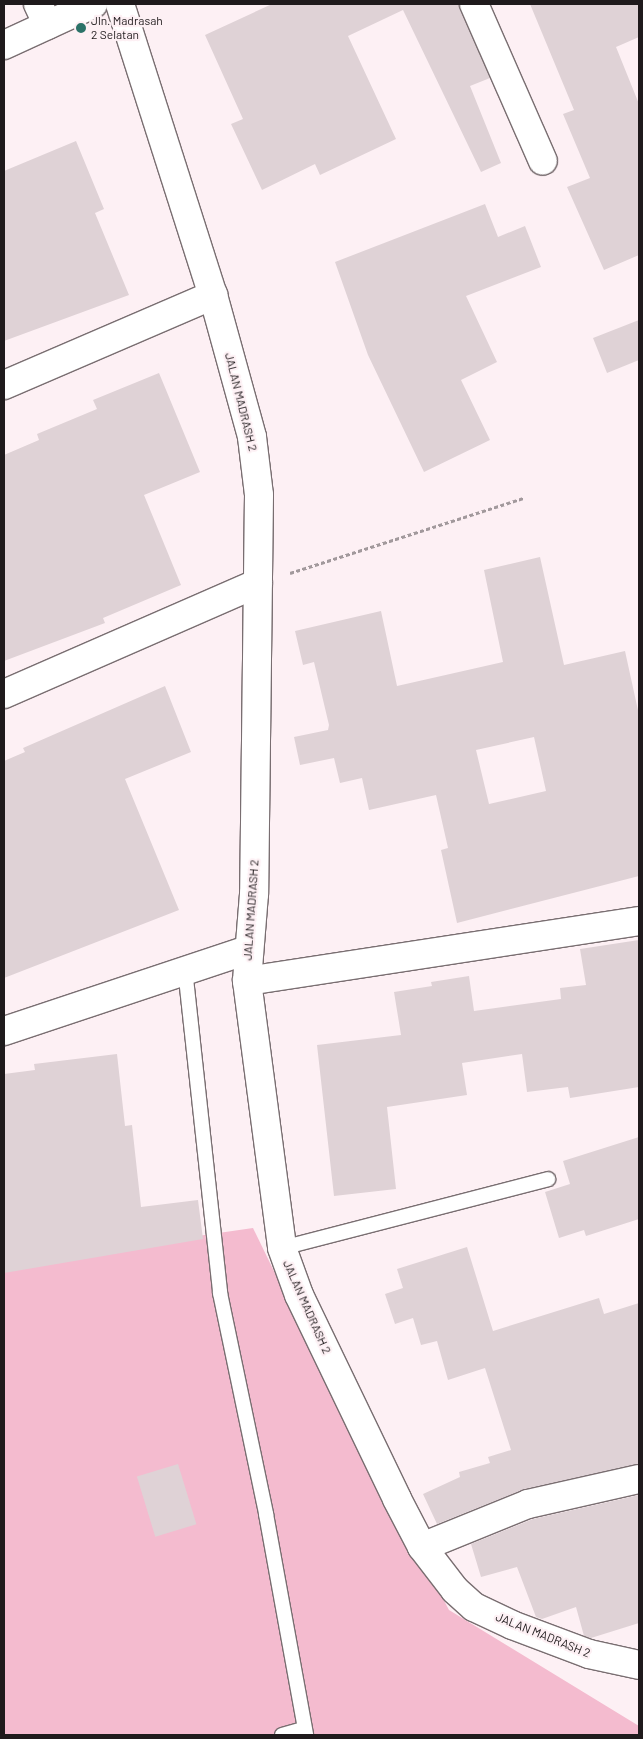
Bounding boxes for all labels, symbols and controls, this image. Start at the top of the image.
place label: Jln. Madrasah 2 Selatan [91,14,163,42]
marker: Jln. Madrasah 2 Selatan [75,22,87,34]
street label: JALAN MADRASH 2 [222,351,260,453]
street label: JALAN MADRASH 2 [240,859,262,961]
street label: JALAN MADRASH 2 [280,1258,334,1356]
street label: JALAN MADRASH 2 [494,1609,592,1661]

